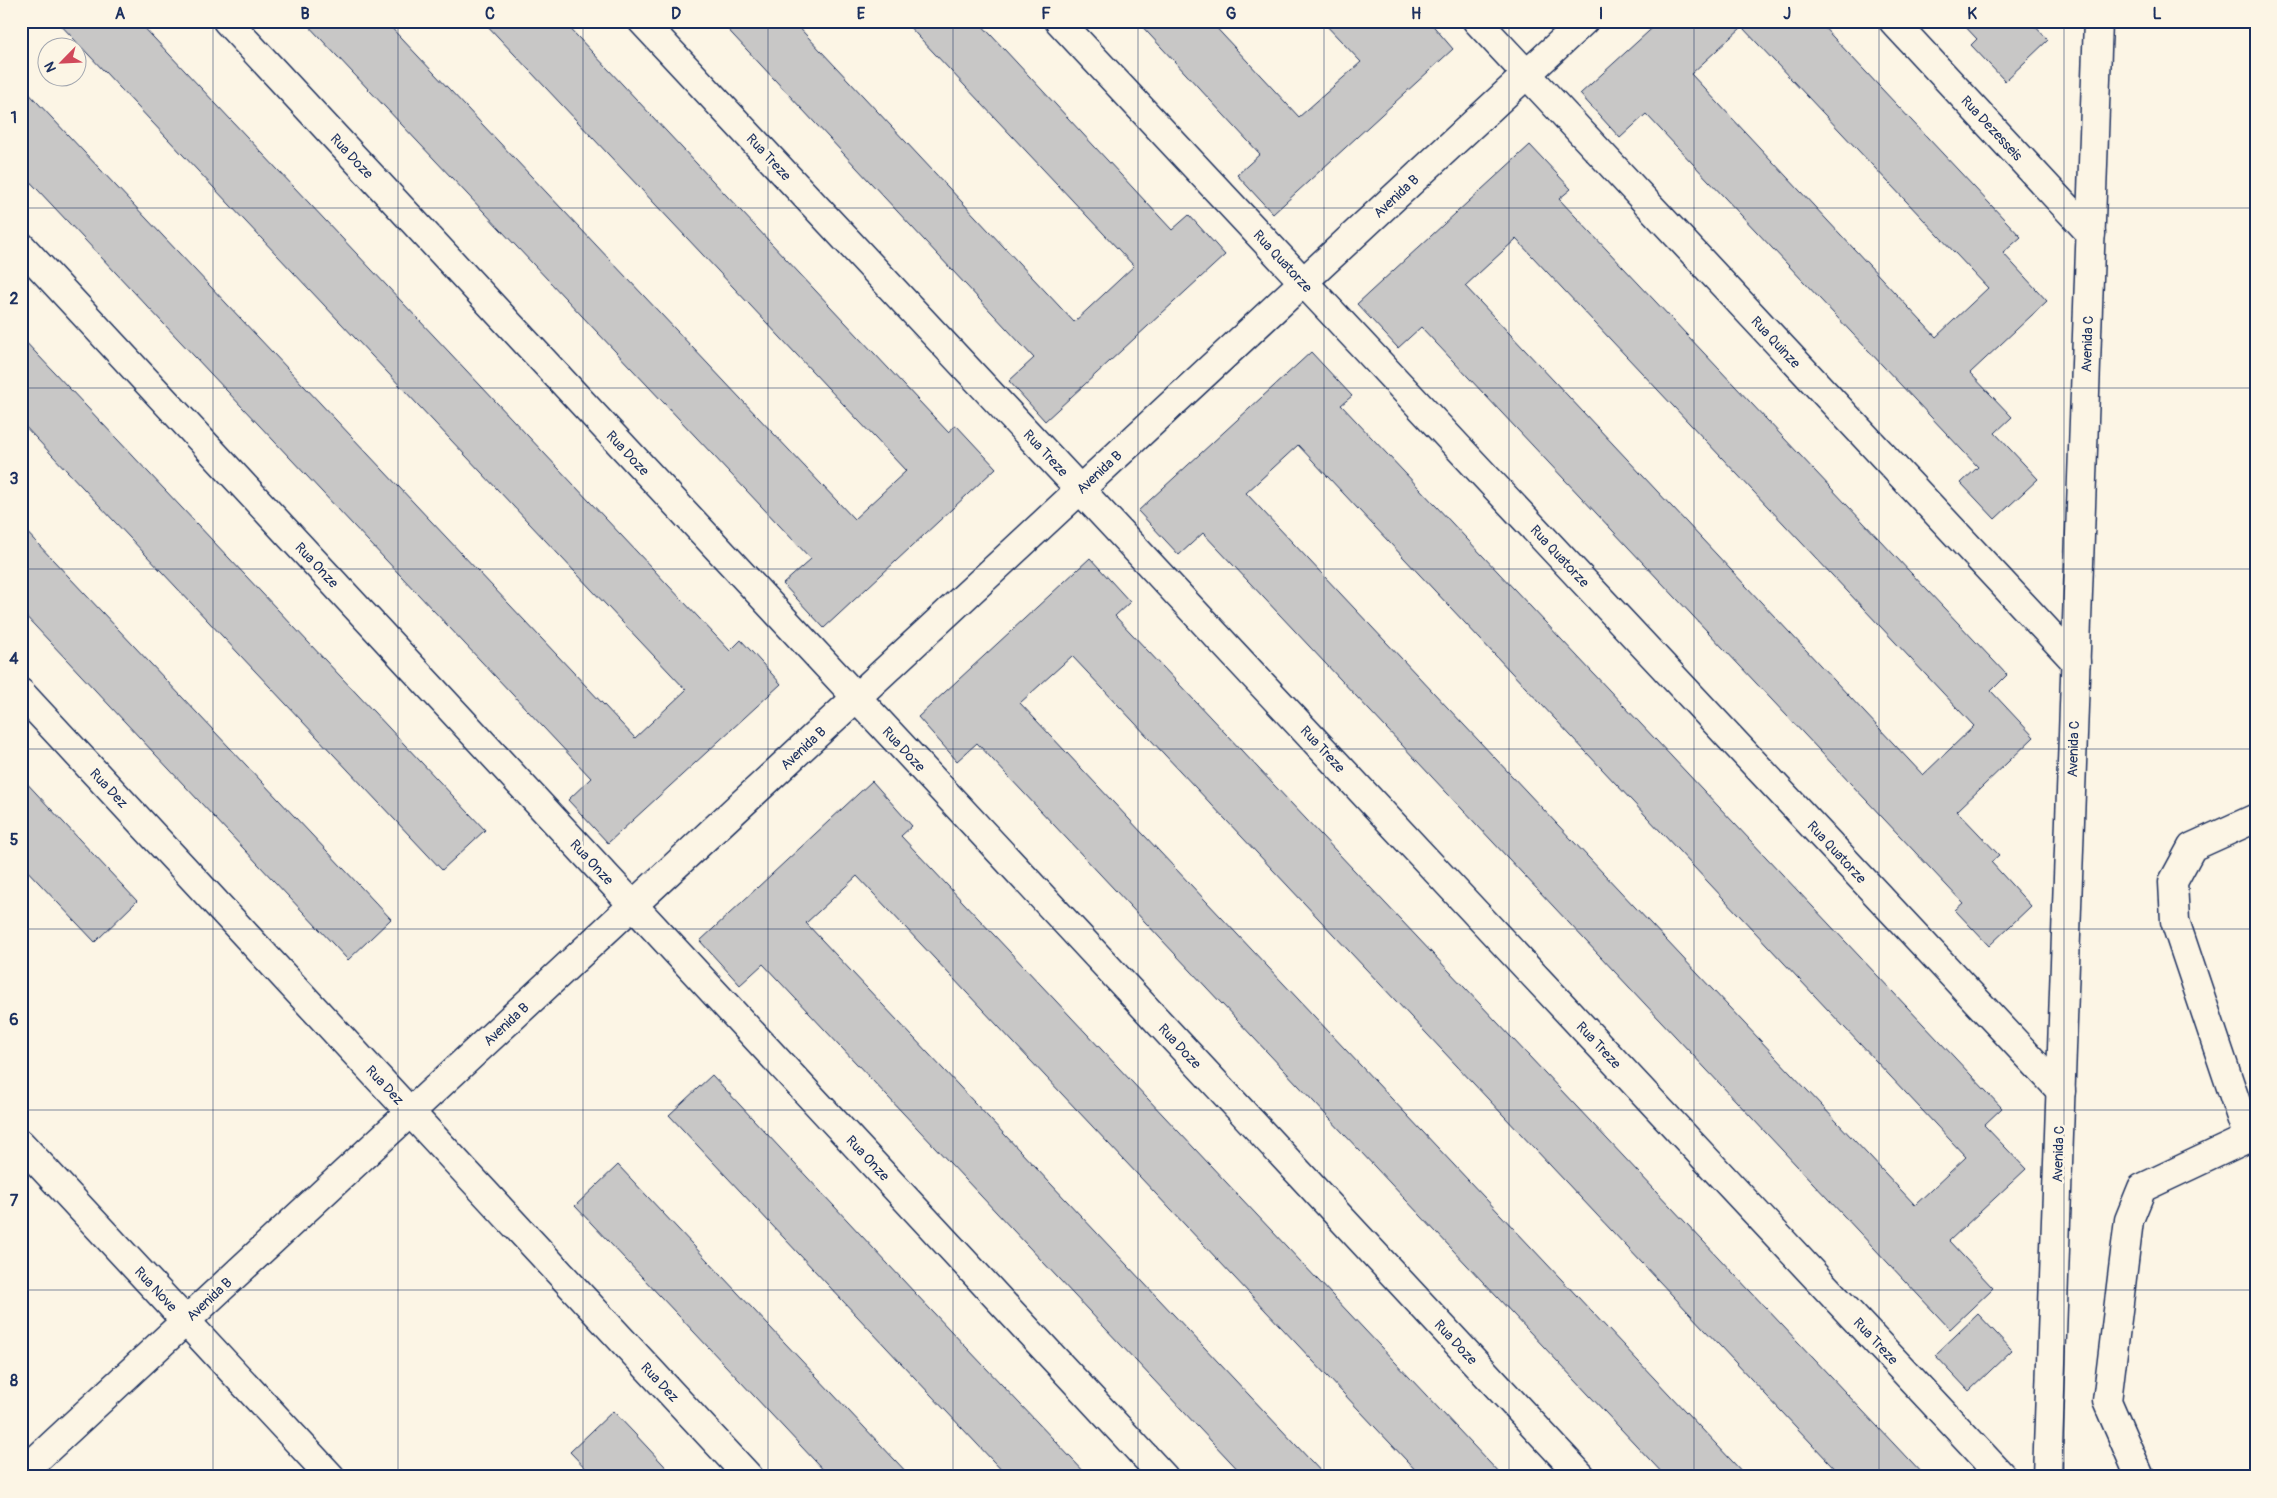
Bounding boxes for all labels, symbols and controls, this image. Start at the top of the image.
text: A [115,4,126,24]
text: B [300,4,310,24]
text: C [485,4,495,24]
text: D [671,4,681,24]
text: E [857,4,866,24]
text: F [1041,4,1051,24]
text: G [1226,4,1237,24]
text: H [1411,4,1421,24]
text: I [1599,4,1603,24]
text: J [1783,4,1791,24]
text: K [1967,4,1977,24]
text: L [2152,4,2162,24]
north arrow [38,38,88,88]
text: N [41,59,60,75]
street label: Rua Dezesseis [1957,92,2027,165]
text: 1 [11,108,17,128]
street label: Rua Doze [327,130,377,182]
street label: Rua Treze [743,130,795,184]
street label: Avenida B [1370,171,1423,222]
street label: Rua Quatorze [1250,227,1316,296]
text: 2 [10,289,19,309]
street label: Rua Quinze [1747,313,1804,372]
street label: Avenida C [2078,315,2097,373]
street label: Rua Treze [1020,426,1072,480]
street label: Rua Doze [603,427,653,479]
street label: Avenida B [1073,447,1126,498]
text: 3 [10,469,19,489]
street label: Rua Quatorze [1527,522,1593,591]
street label: Rua Onze [291,539,342,592]
text: 4 [9,649,19,669]
street label: Avenida C [2064,720,2083,778]
street label: Rua Treze [1297,722,1349,776]
street label: Avenida B [777,723,830,774]
street label: Rua Doze [879,723,929,775]
street label: Rua Dez [86,765,131,812]
street label: Rua Quatorze [1804,818,1870,887]
text: 5 [10,830,19,850]
street label: Rua Onze [566,836,617,889]
street label: Avenida B [480,999,533,1050]
text: 6 [9,1010,19,1030]
street label: Rua Treze [1573,1018,1625,1072]
street label: Rua Doze [1155,1020,1205,1072]
street label: Rua Dez [362,1062,407,1109]
street label: Avenida C [2049,1125,2068,1183]
street label: Rua Onze [842,1132,893,1185]
text: 7 [10,1191,19,1211]
street label: Rua Nove [131,1263,181,1315]
street label: Avenida B [183,1274,236,1325]
street label: Rua Treze [1850,1314,1902,1368]
street label: Rua Doze [1431,1316,1481,1368]
street label: Rua Dez [637,1359,682,1406]
text: 8 [10,1371,18,1391]

